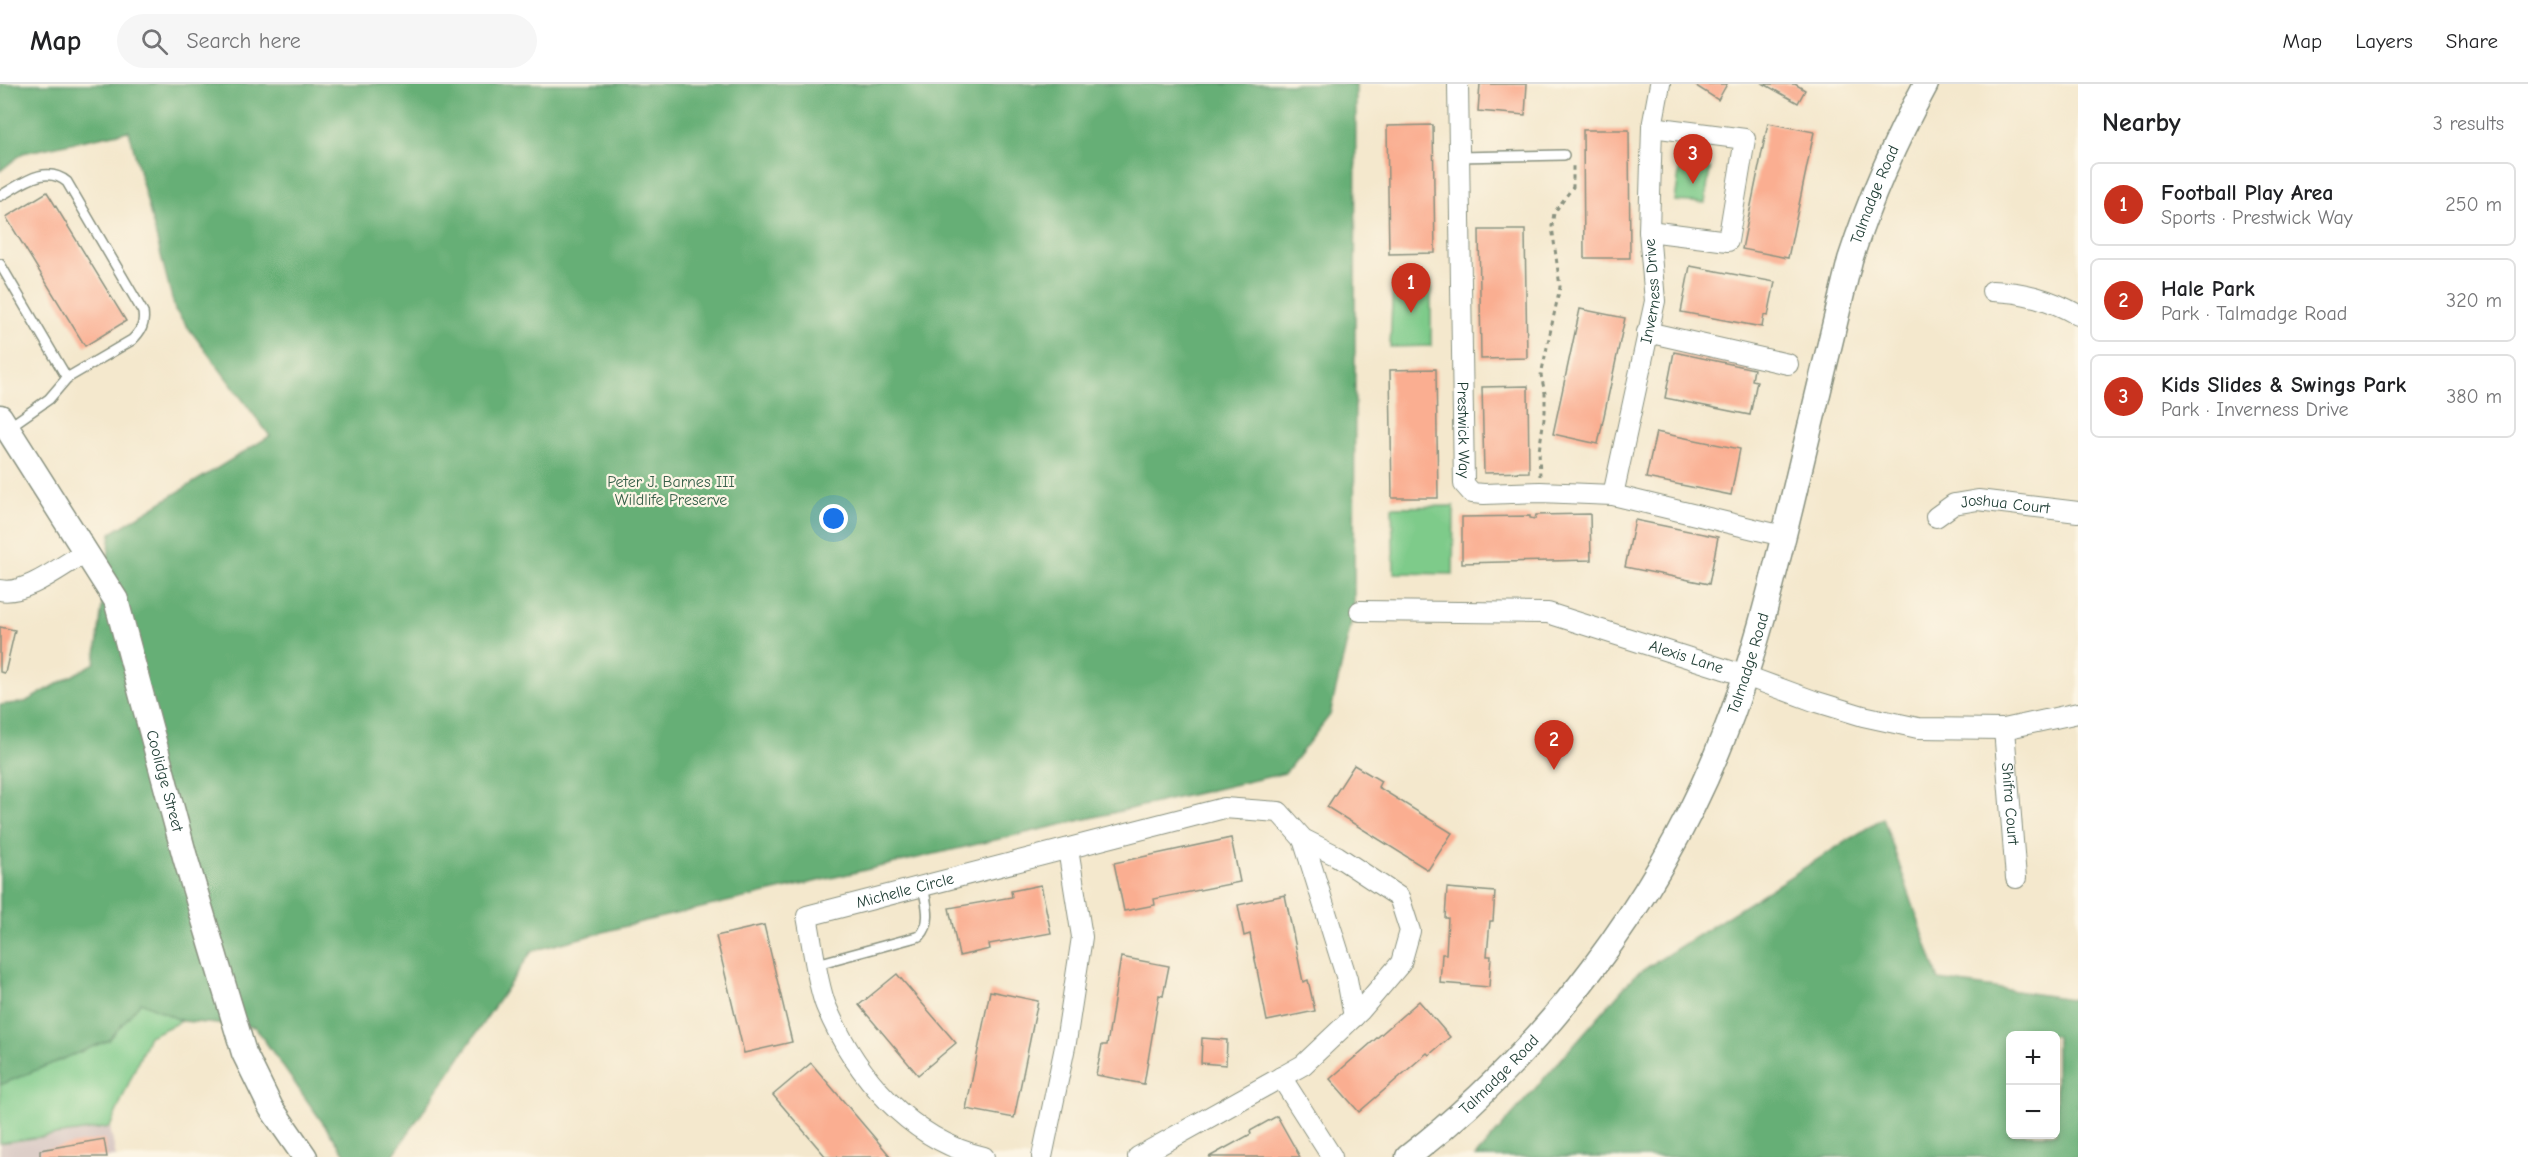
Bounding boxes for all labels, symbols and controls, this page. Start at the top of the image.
search box [117,14,537,68]
text: Map [30,25,81,57]
icon: search [138,25,171,58]
text: Search here [186,28,301,54]
text: Map [2283,29,2322,53]
text: Layers [2355,29,2413,53]
text: Share [2446,29,2498,53]
text: Nearby [2102,108,2181,138]
text: 3 results [2433,112,2504,135]
pin: 3 [1674,135,1712,184]
street label: Talmadge Road [1847,142,1903,246]
text: Football Play Area [2161,180,2333,206]
text: 1 [2120,193,2127,216]
text: 250 m [2445,193,2502,216]
text: Sports · Prestwick Way [2161,206,2353,229]
street label: Inverness Drive [1637,238,1664,345]
pin: 1 [1392,264,1430,313]
text: Hale Park [2161,276,2255,302]
text: 2 [2119,289,2128,312]
text: 320 m [2446,289,2502,312]
text: Park · Talmadge Road [2161,302,2347,325]
text: Kids Slides & Swings Park [2161,372,2406,398]
street label: Prestwick Way [1453,382,1473,479]
text: 3 [2119,385,2128,408]
text: 380 m [2446,385,2502,408]
text: Park · Inverness Drive [2161,398,2348,421]
park label: Peter J. Barnes III Wildlife Preserve [607,473,735,509]
street label: Joshua Court [1959,491,2052,518]
your location [819,504,848,533]
street label: Talmadge Road [1724,611,1773,717]
street label: Alexis Lane [1647,637,1726,677]
pin: 2 [1534,720,1574,770]
street label: Coolidge Street [142,728,187,834]
street label: Shifra Court [1998,762,2022,846]
street label: Michelle Circle [854,869,956,912]
street label: Talmadge Road [1456,1031,1543,1118]
map controls [2006,1031,2060,1139]
button: + [2006,1031,2060,1085]
button: − [2006,1085,2060,1139]

